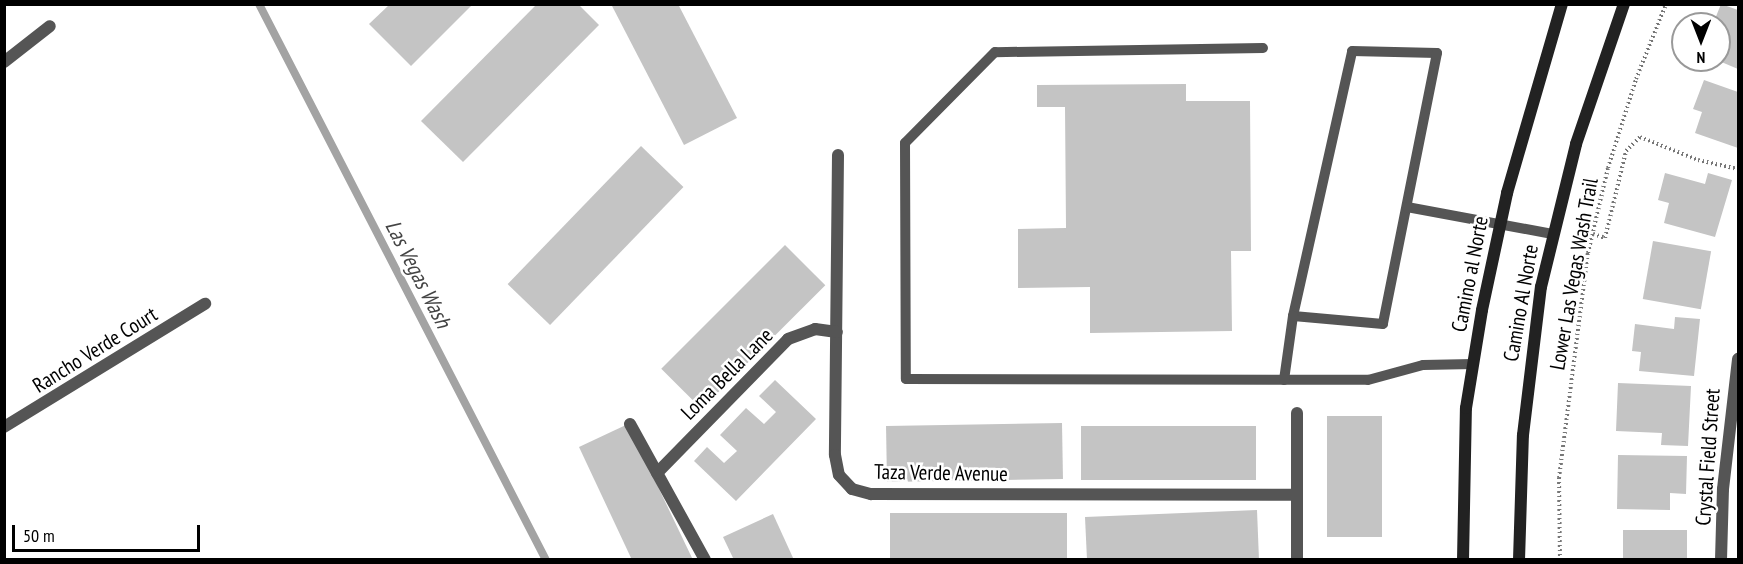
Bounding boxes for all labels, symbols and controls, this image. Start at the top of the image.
north arrow [1671,12,1731,72]
text: N [1697,48,1705,68]
street label: Lower Las Vegas Wash Trail [1545,175,1603,373]
street label: Camino al Norte [1446,214,1494,334]
water label: Las Vegas Wash [379,215,457,333]
street label: Camino Al Norte [1498,242,1544,364]
street label: Rancho Verde Court [28,302,162,398]
street label: Loma Bella Lane [676,323,778,425]
street label: Crystal Field Street [1691,388,1725,526]
street label: Taza Verde Avenue [873,459,1009,487]
scale bar [15,513,202,551]
text: 50 m [23,524,55,547]

